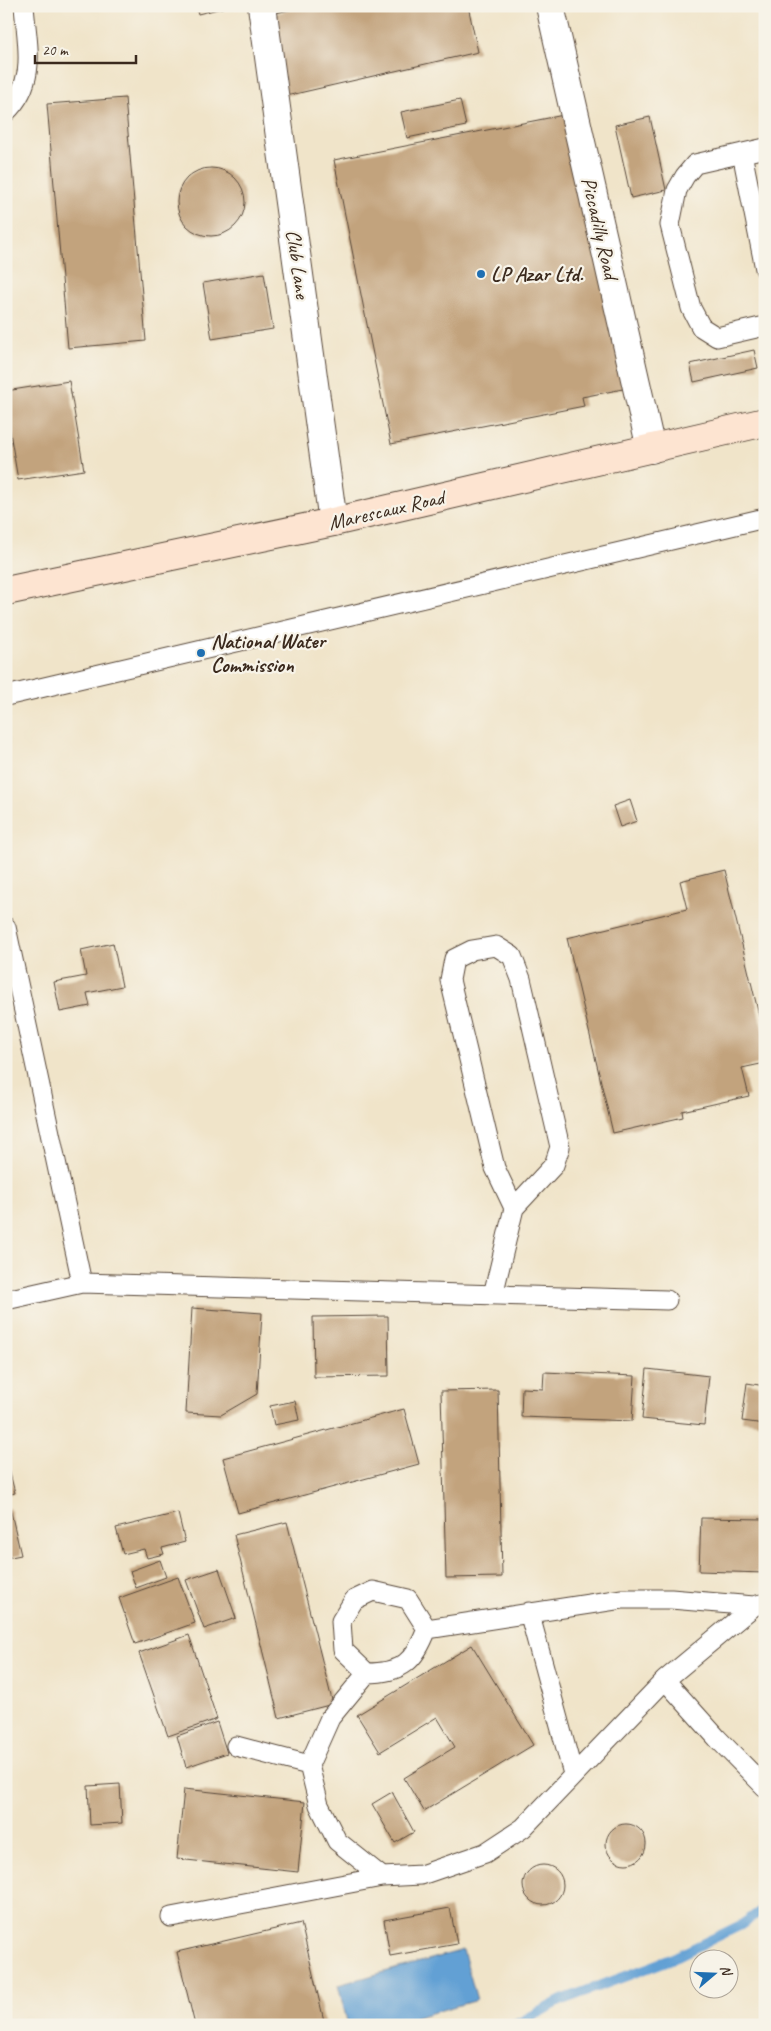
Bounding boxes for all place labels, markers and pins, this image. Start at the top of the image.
place label: LP Azar Ltd. [491,261,584,287]
marker: LP Azar Ltd. [475,268,487,280]
place label: National Water Commission [211,628,328,678]
marker: National Water Commission [195,647,207,659]

